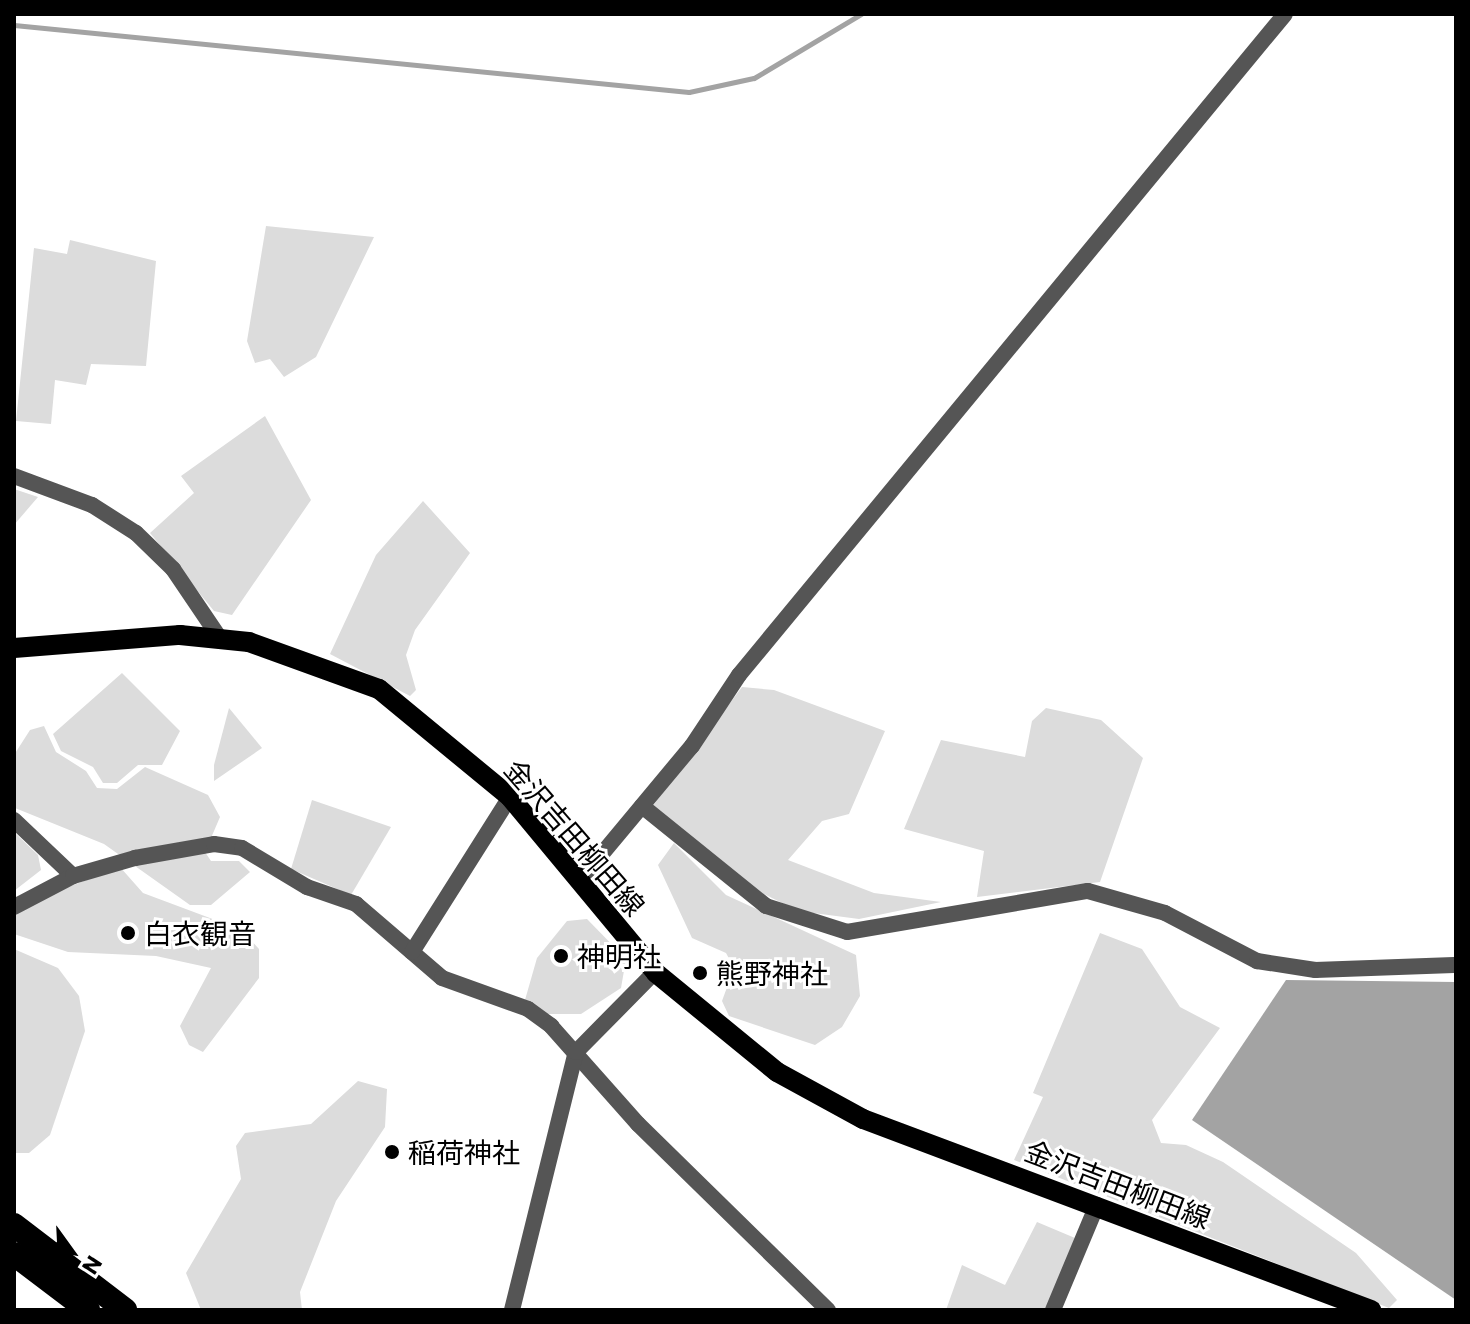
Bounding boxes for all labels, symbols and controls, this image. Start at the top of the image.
street label: 金沢吉田柳田線 [498,752,652,922]
place label: 白衣観音 [144,916,256,950]
marker: 白衣観音 [119,924,137,942]
place label: 神明社 [577,939,661,973]
marker: 神明社 [552,947,570,965]
place label: 熊野神社 [716,956,828,990]
marker: 熊野神社 [691,964,709,982]
street label: 金沢吉田柳田線 [1020,1133,1216,1235]
place label: 稲荷神社 [408,1135,520,1169]
marker: 稲荷神社 [383,1143,401,1161]
north arrow [32,1212,112,1292]
text: N [77,1251,108,1280]

